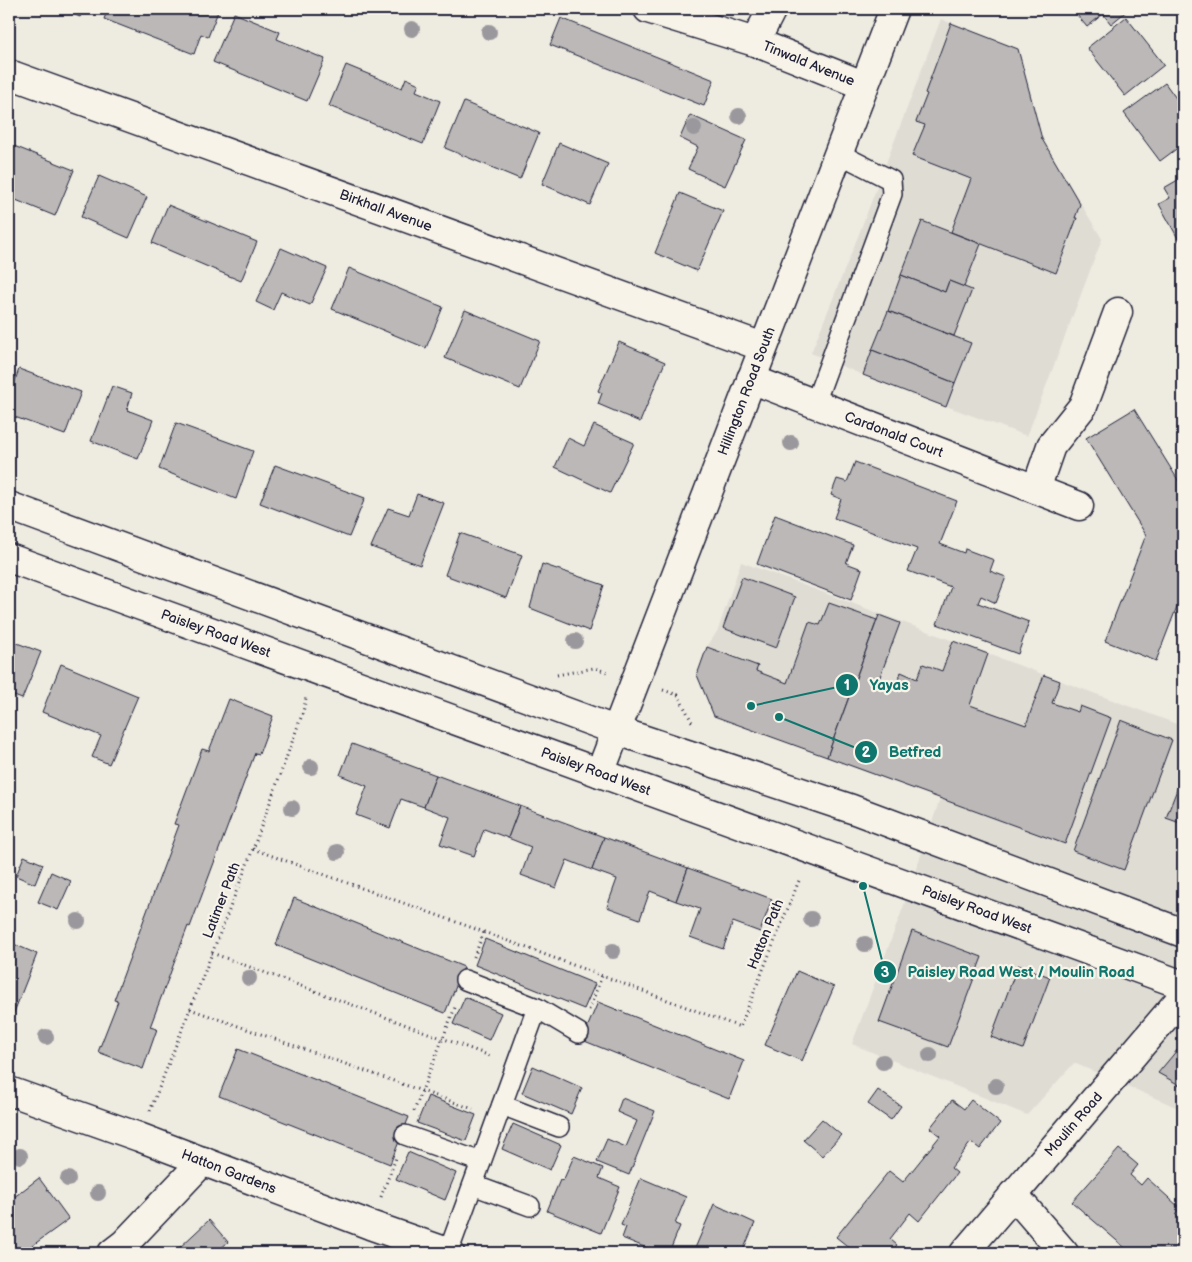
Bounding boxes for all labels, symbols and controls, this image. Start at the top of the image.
street label: Tinwald Avenue [760,37,857,90]
street label: Birkhall Avenue [337,186,435,235]
street label: Hillington Road South [714,324,779,458]
street label: Cardonald Court [842,408,946,461]
street label: Paisley Road West [159,606,274,661]
callout: Yayas [834,670,919,700]
text: 1 [844,676,850,695]
text: Yayas [869,676,909,695]
callout: Betfred [853,737,951,767]
text: 2 [862,743,871,762]
text: Betfred [889,743,941,762]
street label: Paisley Road West [539,744,654,799]
street label: Latimer Path [199,860,244,941]
street label: Paisley Road West [920,882,1035,937]
street label: Hatton Path [744,896,787,972]
callout: Paisley Road West / Moulin Road [872,957,1145,987]
text: 3 [881,963,890,982]
text: Paisley Road West / Moulin Road [908,963,1134,982]
street label: Moulin Road [1041,1089,1106,1160]
street label: Hatton Gardens [179,1146,279,1197]

